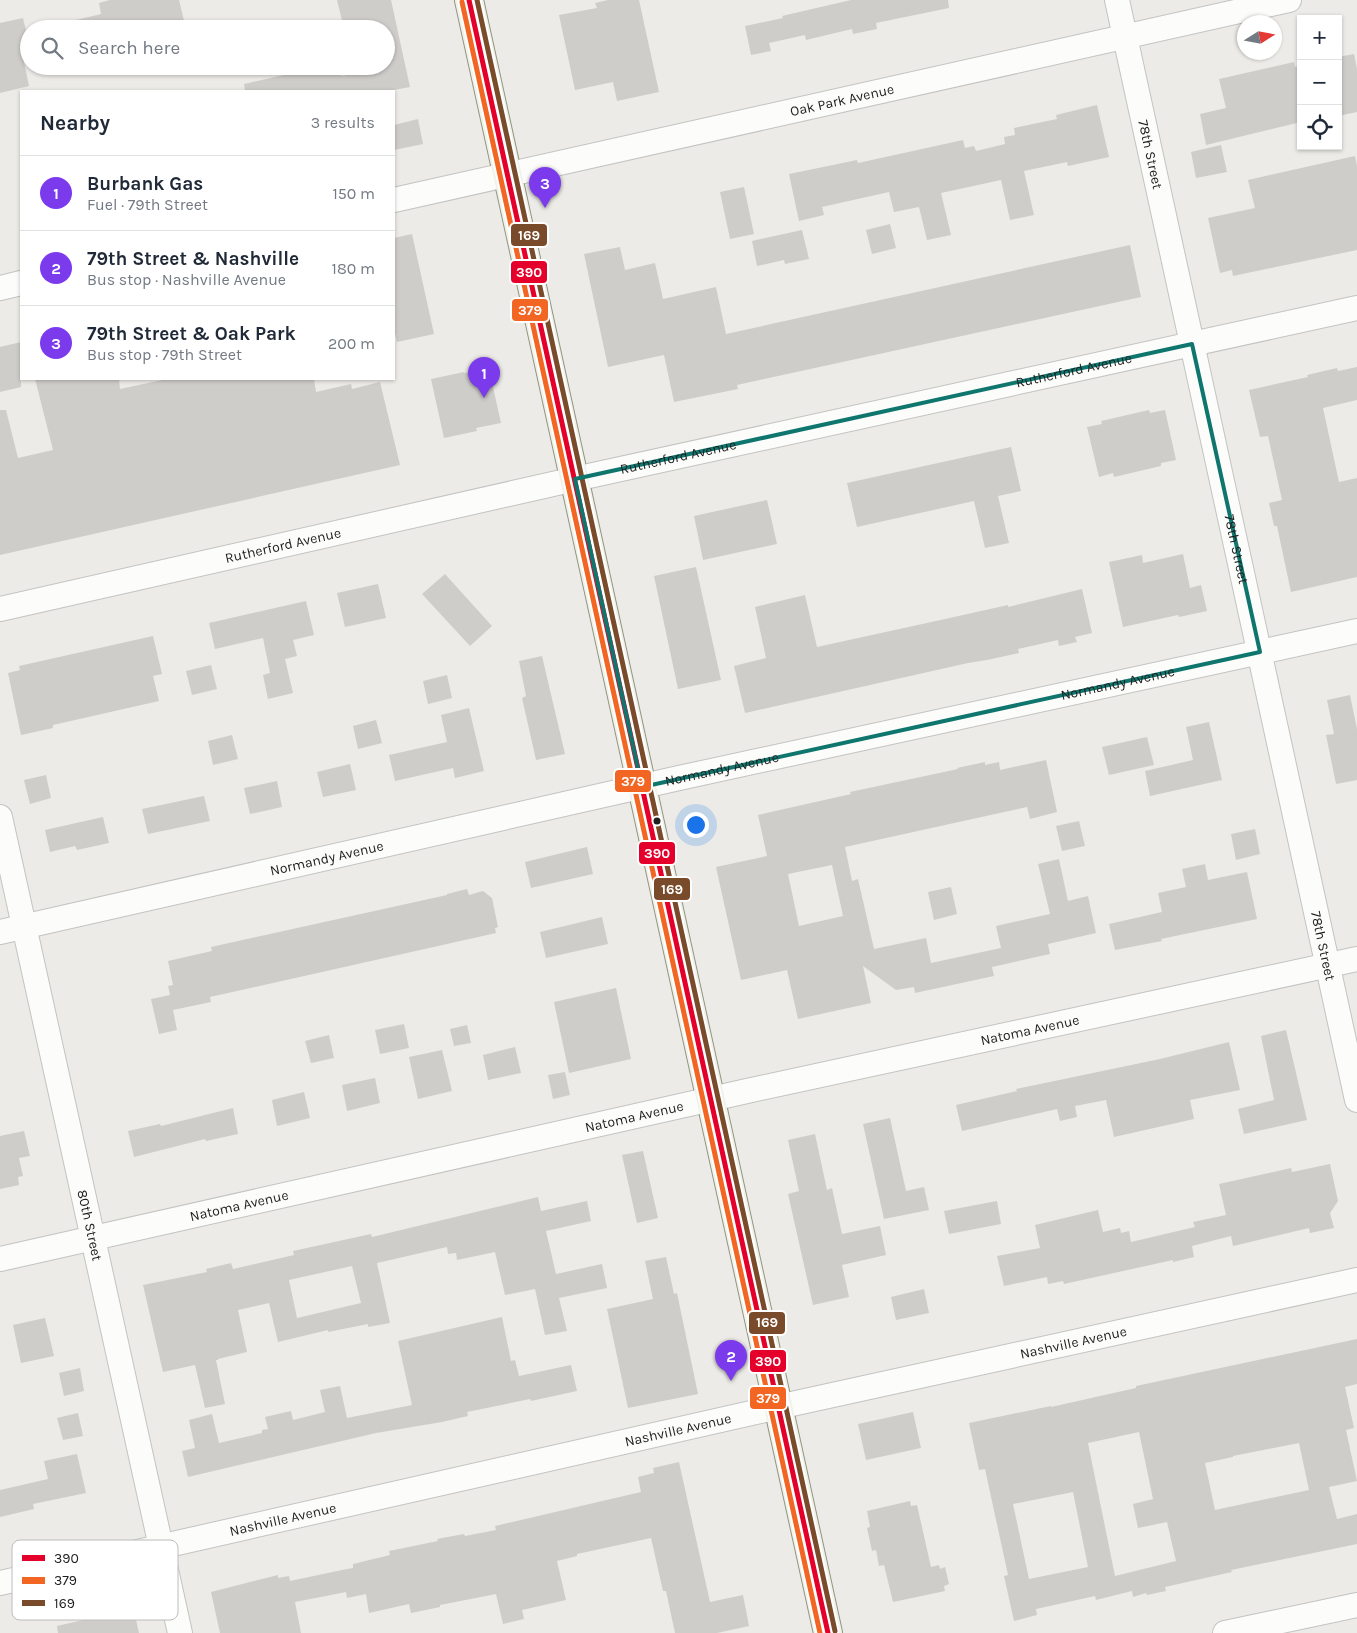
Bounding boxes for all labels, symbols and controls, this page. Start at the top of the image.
north arrow [1237,15,1282,60]
map controls [1297,15,1342,150]
button: + [1297,15,1342,60]
search box [20,20,395,75]
icon: search [38,34,66,62]
text: Search here [78,37,180,59]
button: − [1297,60,1342,105]
street label: Oak Park Avenue [788,80,895,120]
button: locate [1297,105,1342,150]
text: Nearby [40,111,110,135]
text: 3 results [311,113,375,132]
street label: 78th Street [1135,118,1167,191]
pin: 3 [529,167,561,208]
text: Burbank Gas [87,173,203,195]
text: 1 [53,184,59,203]
text: 150 m [332,184,375,203]
text: Fuel · 79th Street [87,195,208,214]
line badge: 169 [510,223,548,247]
text: 169 [518,227,540,244]
text: 79th Street & Nashville [87,248,299,270]
text: 2 [51,259,61,278]
text: 180 m [332,259,375,278]
line badge: 390 [510,260,548,284]
text: 390 [516,264,542,281]
text: Bus stop · Nashville Avenue [87,270,286,289]
line badge: 379 [511,298,549,322]
text: 379 [518,302,542,319]
text: 79th Street & Oak Park [87,323,296,345]
text: 3 [51,334,61,353]
text: 200 m [328,334,375,353]
text: Bus stop · 79th Street [87,345,242,364]
street label: Rutherford Avenue [1014,349,1133,391]
pin: 1 [468,357,500,398]
street label: Rutherford Avenue [618,436,738,477]
street label: 78th Street [1221,513,1253,585]
street label: Rutherford Avenue [223,524,342,566]
street label: Normandy Avenue [1059,662,1176,703]
street label: Normandy Avenue [663,748,780,789]
line badge: 379 [614,769,652,793]
text: 379 [621,773,645,790]
your location [683,812,709,838]
unlabelled marker [652,816,662,826]
street label: Normandy Avenue [268,837,385,879]
line badge: 390 [638,841,676,865]
text: 390 [644,845,670,862]
line badge: 169 [653,877,691,901]
text: 169 [661,881,683,898]
street label: 78th Street [1308,909,1339,982]
street label: Natoma Avenue [979,1011,1081,1049]
street label: Natoma Avenue [583,1097,685,1136]
street label: Natoma Avenue [188,1186,290,1225]
street label: 80th Street [74,1188,106,1262]
line badge: 169 [748,1311,786,1335]
text: 169 [756,1314,778,1331]
street label: Nashville Avenue [1018,1322,1128,1362]
pin: 2 [715,1340,747,1381]
line badge: 390 [749,1349,787,1373]
text: 390 [755,1353,781,1370]
line badge: 379 [749,1386,787,1410]
text: 379 [756,1390,780,1407]
street label: Nashville Avenue [623,1409,733,1450]
street label: Nashville Avenue [228,1499,338,1539]
legend [12,1540,178,1620]
text: 390 [54,1550,79,1567]
text: 379 [54,1572,77,1589]
text: 169 [54,1595,75,1612]

